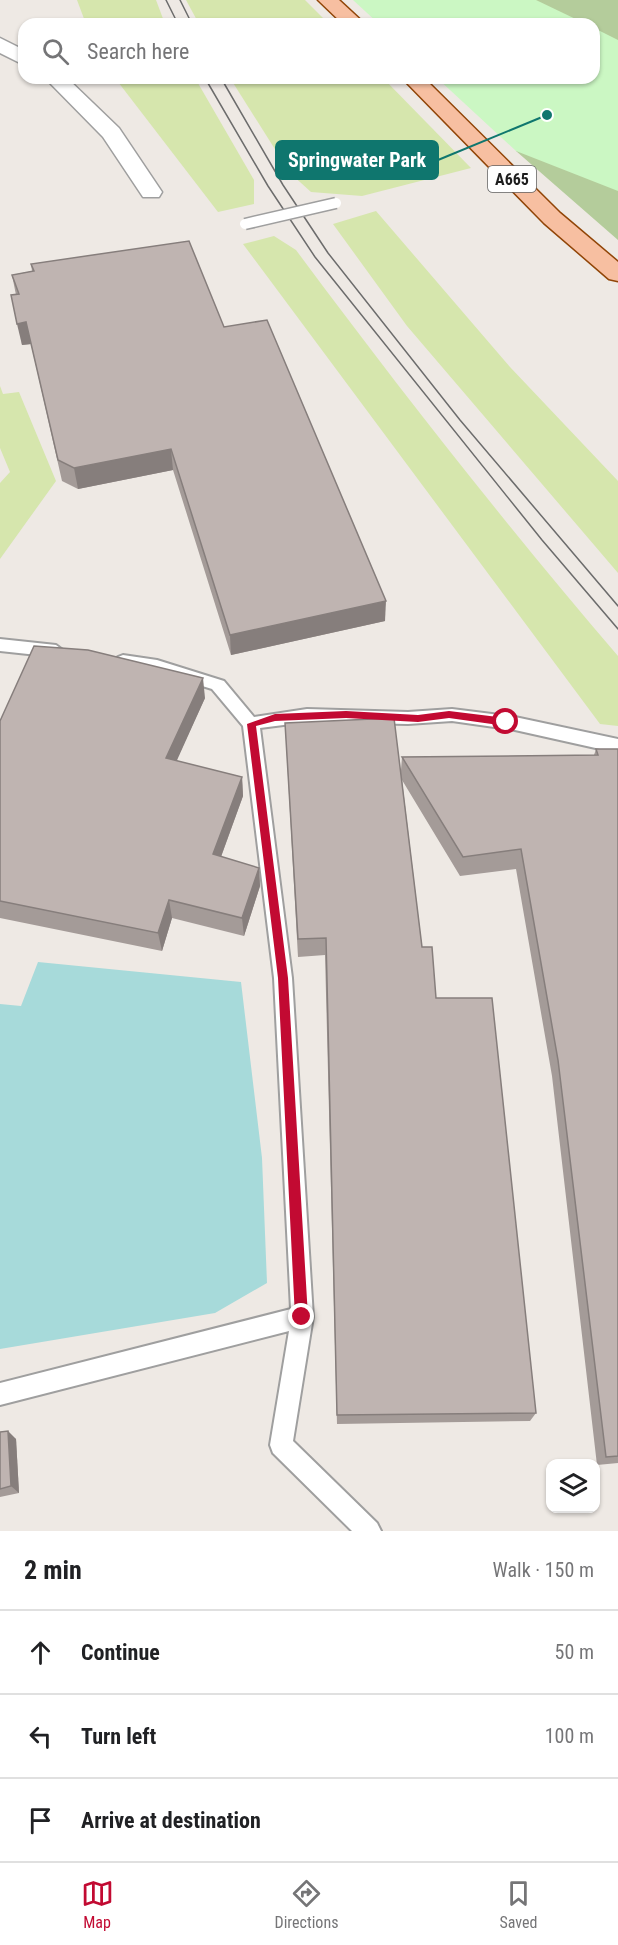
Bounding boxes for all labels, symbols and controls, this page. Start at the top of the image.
search box [18,18,600,84]
icon: search [39,35,72,68]
text: Search here [87,39,189,64]
callout: Springwater Park [276,141,438,179]
text: Springwater Park [288,148,427,172]
road number: A665 [488,166,536,192]
route start [492,708,518,734]
route end [288,1303,314,1329]
map controls [546,1459,600,1513]
button: layers [546,1459,600,1513]
text: 2 min [24,1555,82,1585]
text: Walk · 150 m [493,1558,594,1582]
icon: ahead [24,1636,57,1669]
text: Continue [81,1640,160,1665]
text: 50 m [555,1640,594,1664]
icon: left [24,1720,57,1753]
text: Turn left [81,1724,156,1749]
text: 100 m [545,1724,594,1748]
icon: arrive [24,1804,57,1837]
text: Arrive at destination [81,1808,261,1833]
tab: Map [81,1877,114,1932]
tab: Directions [275,1877,338,1932]
tab: Saved [499,1877,537,1932]

